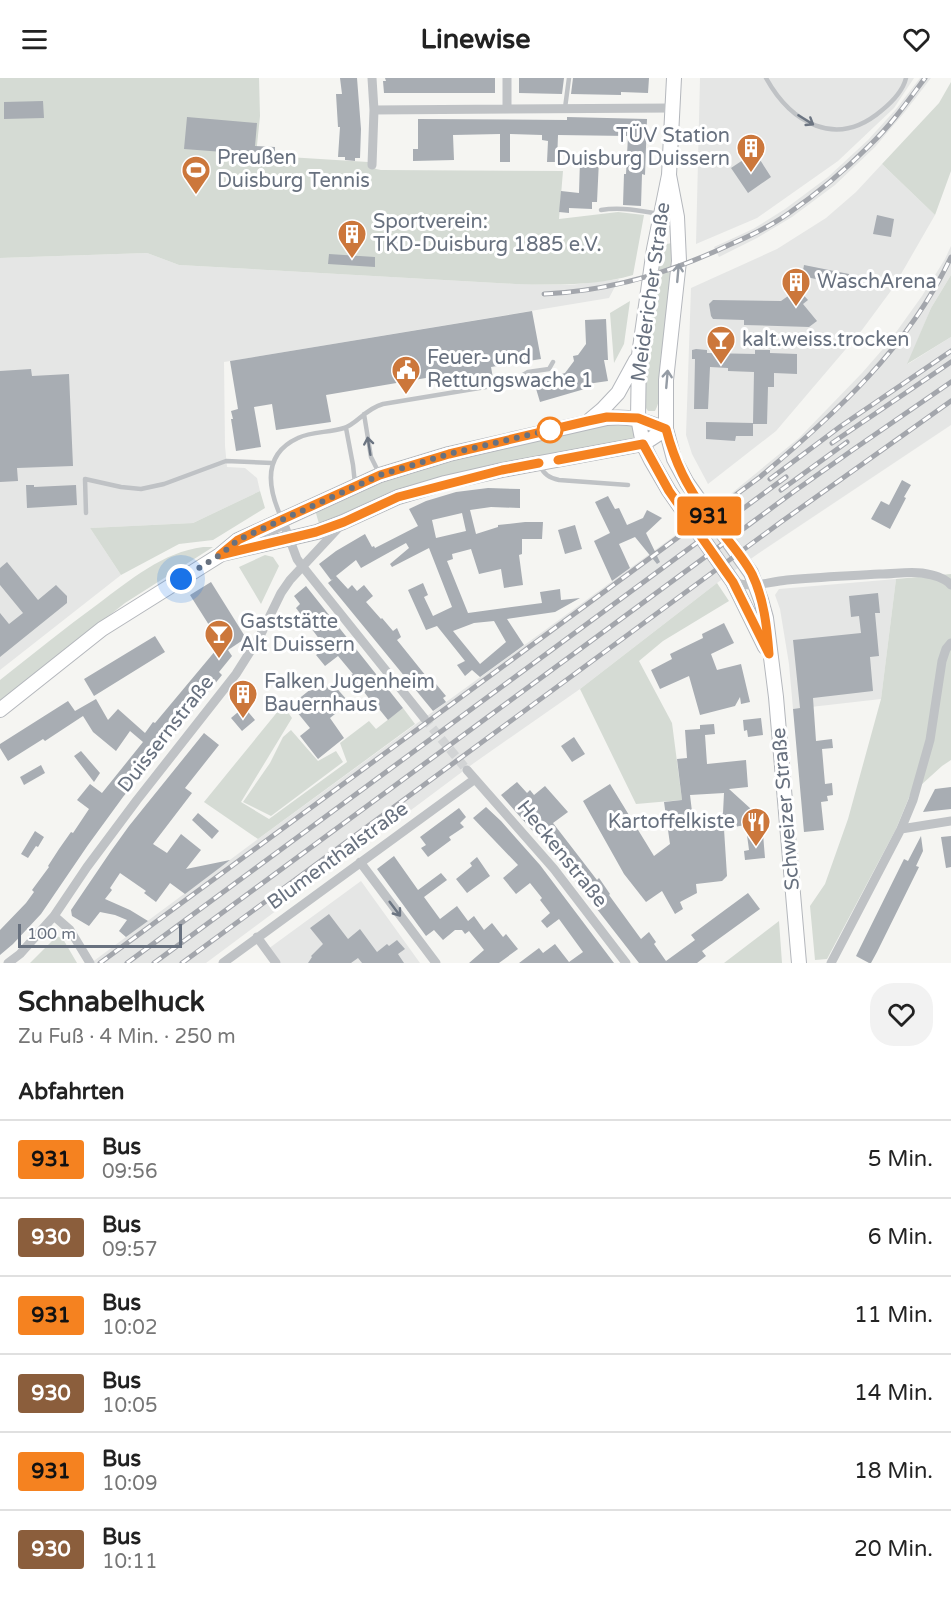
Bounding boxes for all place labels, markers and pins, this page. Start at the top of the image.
place label: TÜV Station Duisburg Duissern [556,123,730,171]
building icon: TÜV Station Duisburg Duissern [735,132,767,174]
place label: Preußen Duisburg Tennis [217,146,370,193]
sports icon: Preußen Duisburg Tennis [180,154,212,196]
place label: Sportverein: TKD-Duisburg 1885 e.V. [373,210,602,257]
building icon: Sportverein: TKD-Duisburg 1885 e.V. [336,218,368,260]
building icon: WaschArena [780,266,812,308]
place label: WaschArena [817,270,937,294]
bar icon: kalt.weiss.trocken [705,324,737,366]
place label: kalt.weiss.trocken [742,328,909,352]
place label: Feuer- und Rettungswache 1 [427,346,593,393]
public building icon: Feuer- und Rettungswache 1 [390,354,422,396]
unlabelled marker [537,417,563,443]
place label: Gaststätte Alt Duissern [240,610,355,657]
bar icon: Gaststätte Alt Duissern [203,618,235,660]
place label: Falken Jugenheim Bauernhaus [264,670,435,717]
building icon: Falken Jugenheim Bauernhaus [227,678,259,720]
restaurant icon: Kartoffelkiste [740,806,772,848]
place label: Kartoffelkiste [608,810,735,834]

